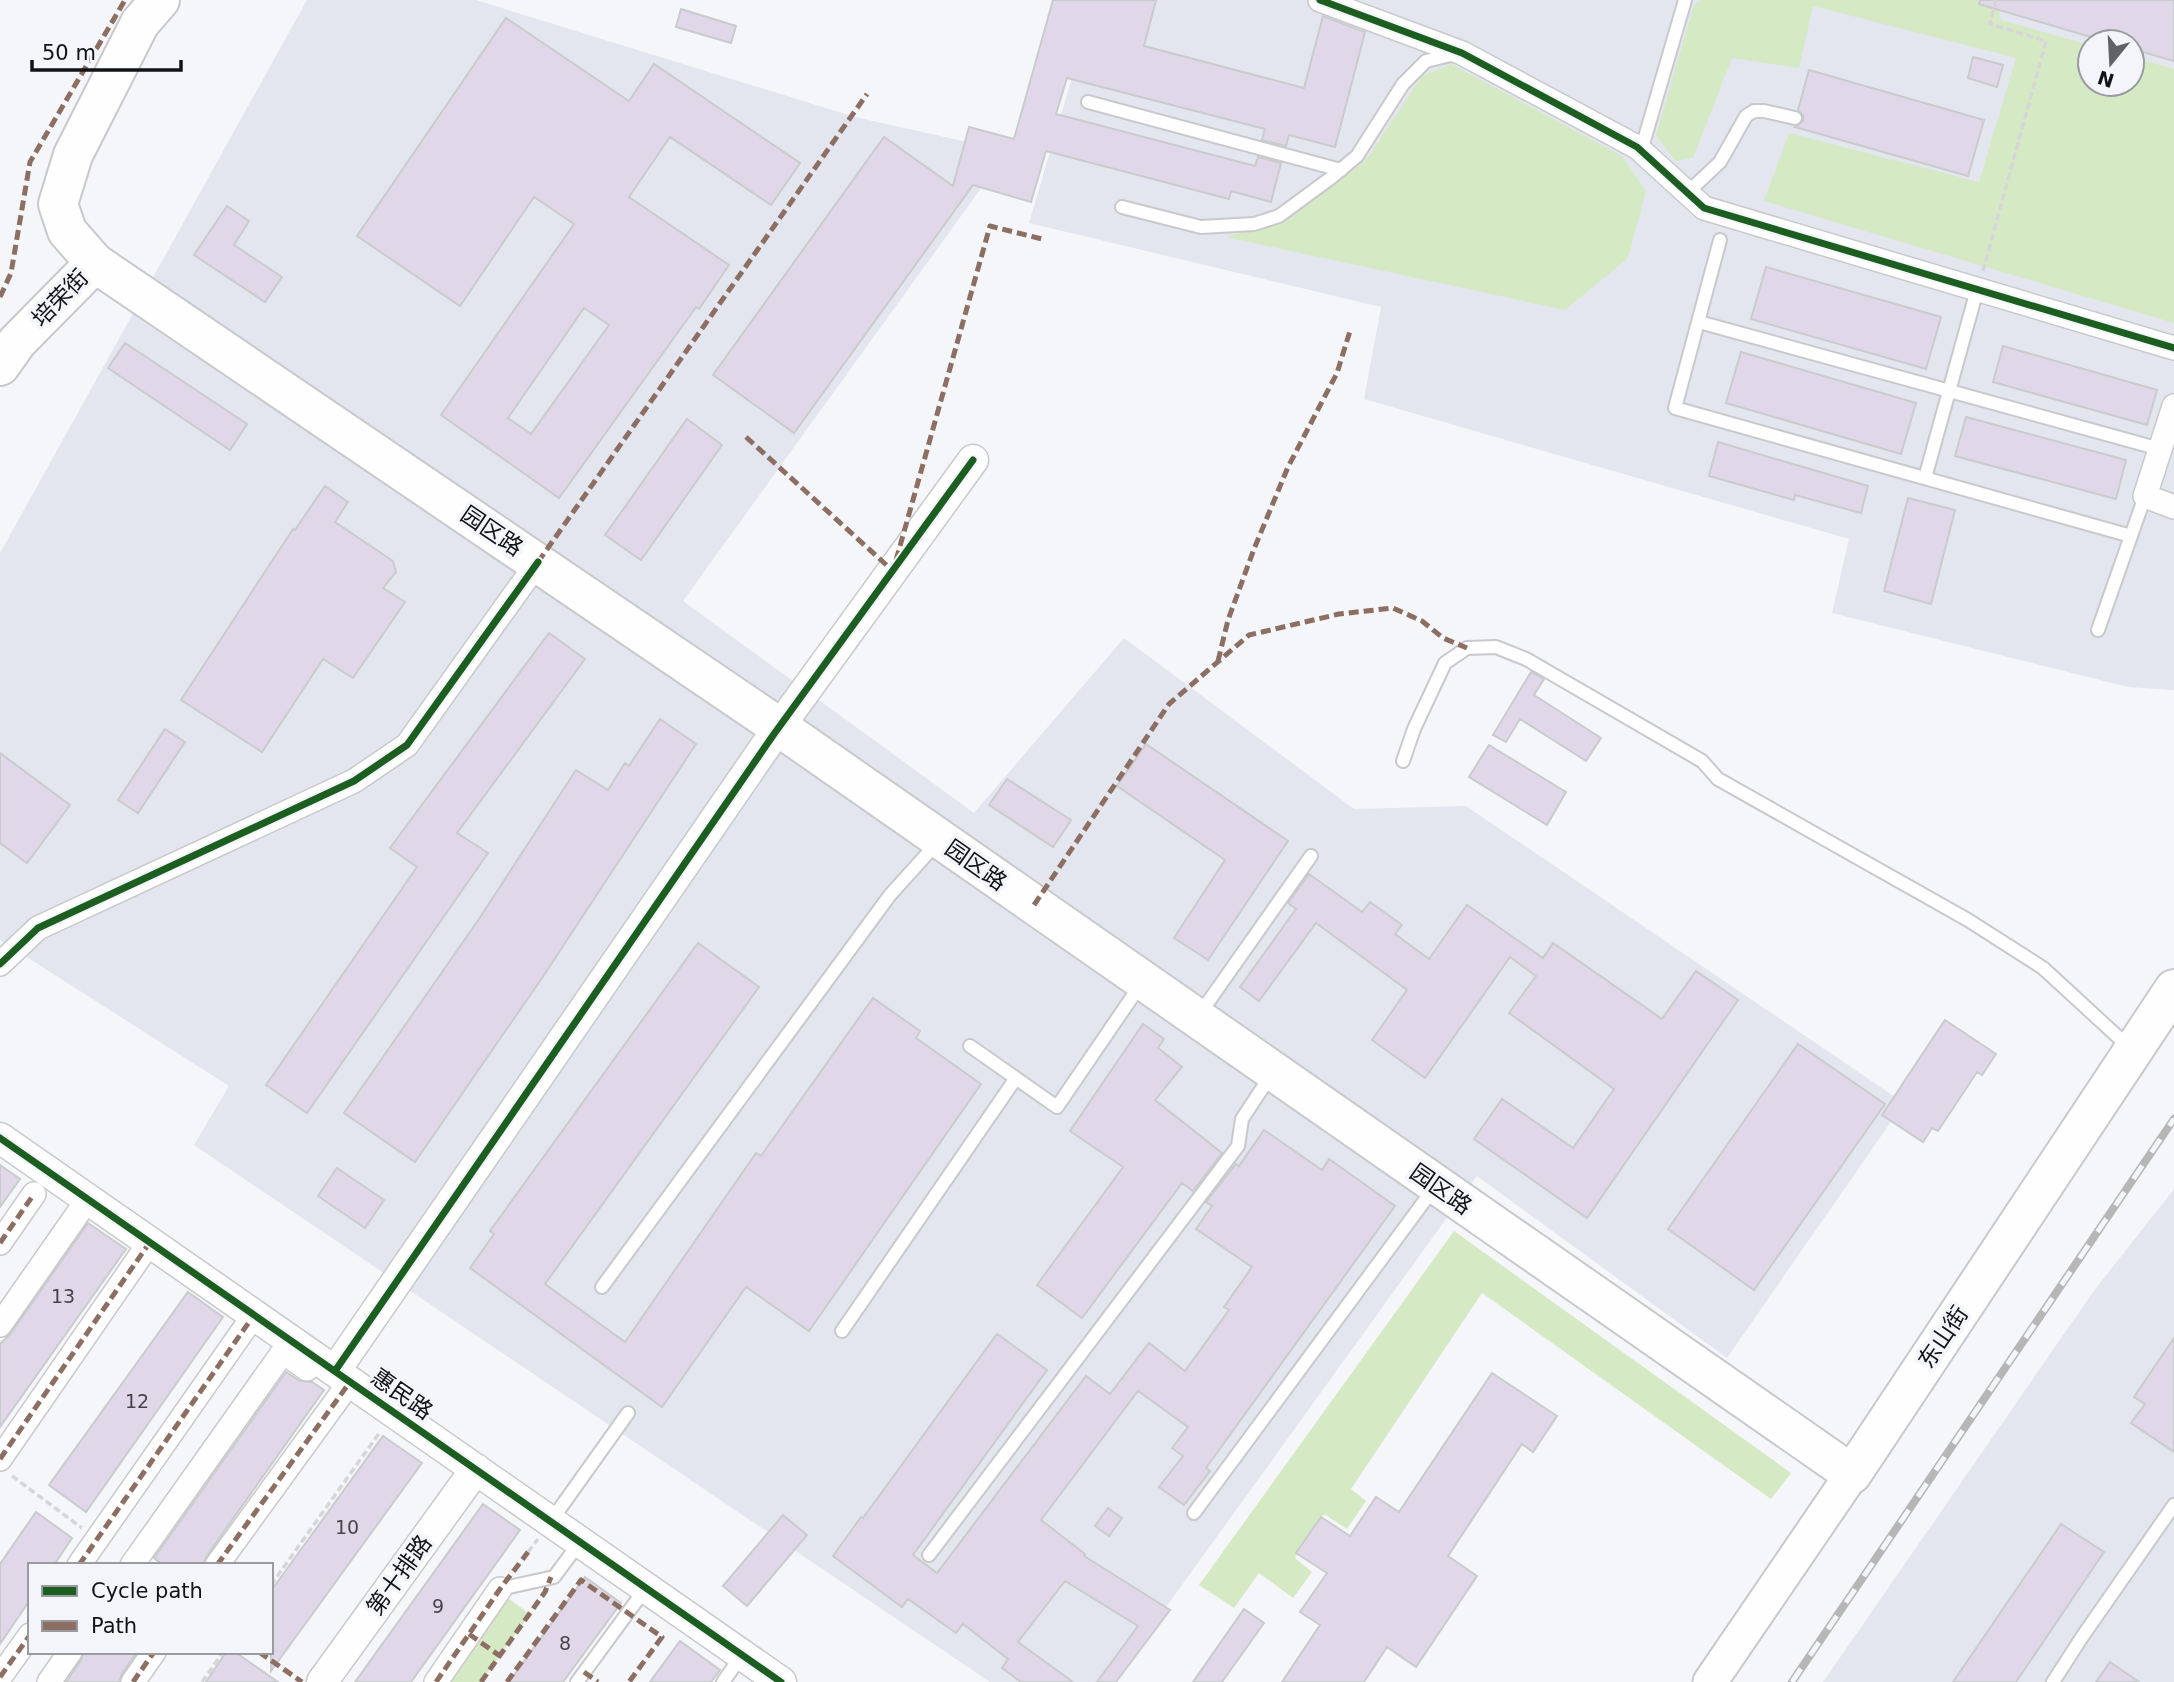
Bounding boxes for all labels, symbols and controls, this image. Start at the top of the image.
scale bar [32,28,180,72]
north arrow [2076,28,2146,98]
text: 50 m [42,41,96,65]
text: N [2095,66,2117,92]
street label: 培荣街 [27,264,93,332]
street label: 园区路 [456,501,528,561]
street label: 园区路 [940,835,1012,895]
street label: 园区路 [1405,1159,1477,1219]
house number: 13 [51,1285,75,1307]
street label: 东山街 [1913,1301,1973,1373]
street label: 惠民路 [366,1364,438,1424]
house number: 12 [125,1390,149,1412]
house number: 10 [335,1516,359,1538]
street label: 第十排路 [361,1530,437,1620]
legend [28,1563,273,1654]
text: Cycle path [91,1579,203,1603]
house number: 9 [432,1595,444,1617]
text: Path [91,1614,137,1638]
house number: 8 [559,1632,571,1654]

